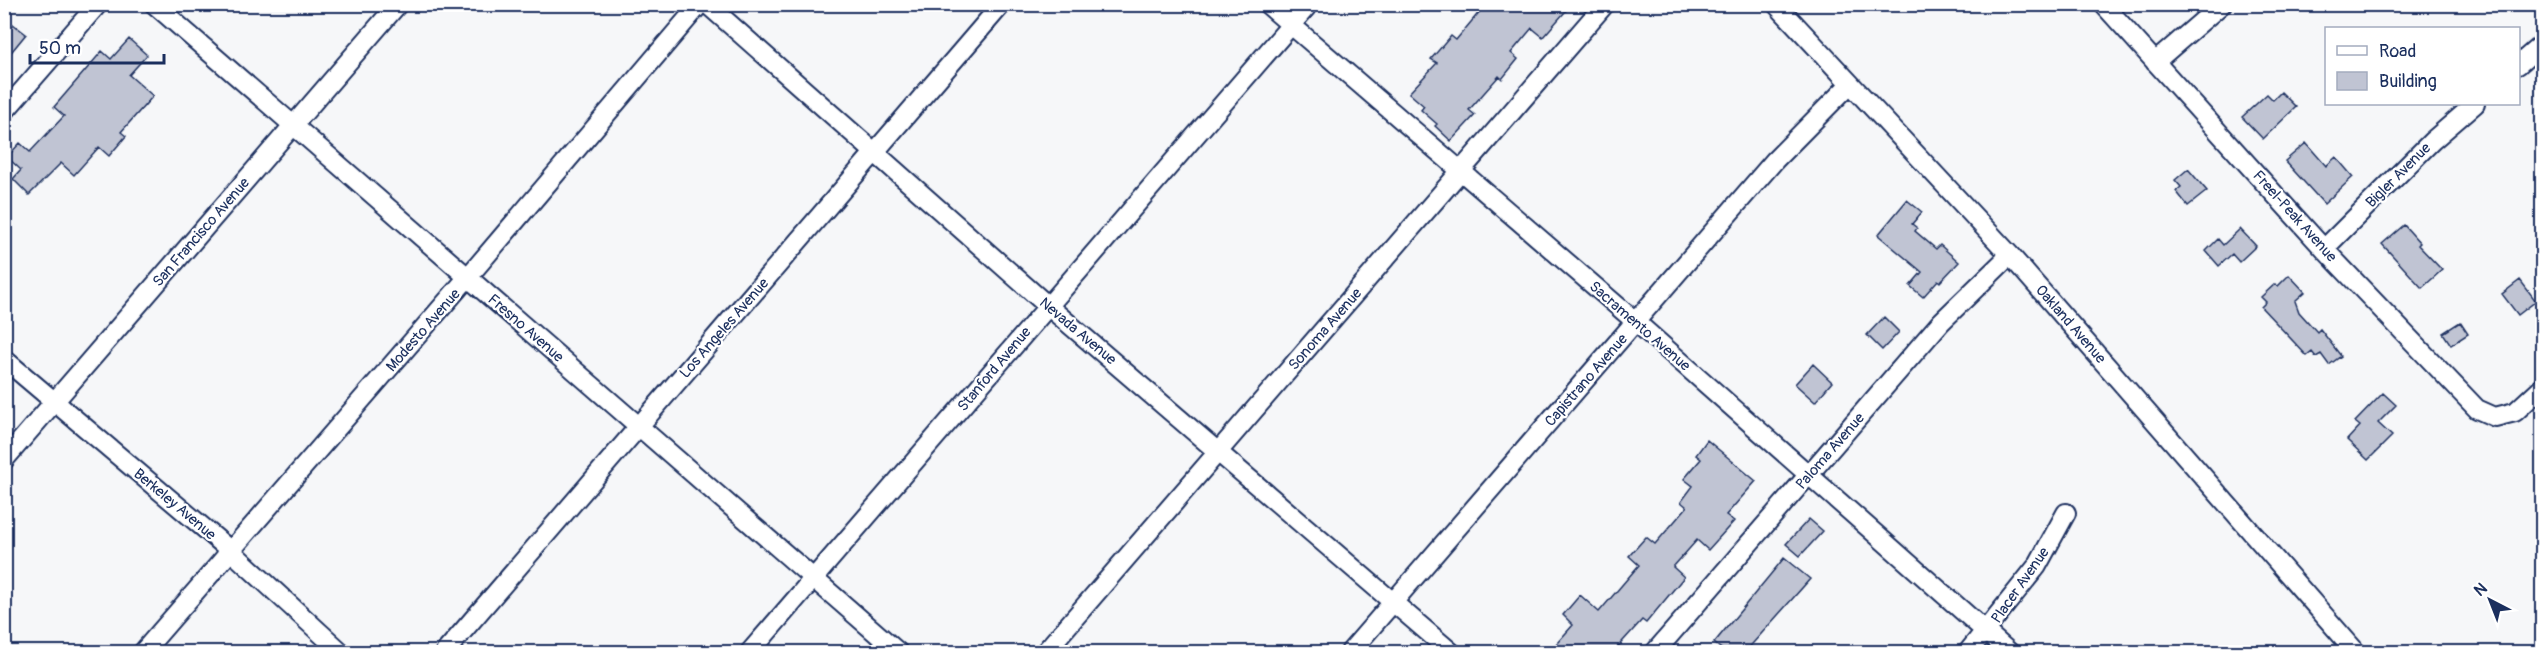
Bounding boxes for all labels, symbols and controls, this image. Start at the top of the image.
scale bar [30,27,164,65]
legend [2325,27,2520,105]
text: 50 m [39,37,81,60]
text: Road [2379,40,2416,63]
text: Building [2379,70,2437,93]
street label: Bigler Avenue [2362,138,2435,212]
street label: Freel-Peak Avenue [2248,167,2341,267]
street label: San Francisco Avenue [149,173,254,291]
street label: Los Angeles Avenue [676,274,773,382]
street label: Sacramento Avenue [1585,277,1695,376]
street label: Oakland Avenue [2031,281,2110,368]
street label: Modesto Avenue [382,284,465,376]
street label: Sonoma Avenue [1285,284,1367,374]
street label: Fresno Avenue [484,290,568,367]
street label: Nevada Avenue [1035,294,1121,370]
street label: Stanford Avenue [953,323,1036,416]
street label: Capistrano Avenue [1541,330,1632,431]
street label: Paloma Avenue [1792,409,1869,494]
street label: Berkeley Avenue [130,464,220,545]
street label: Placer Avenue [1987,543,2054,627]
north arrow [2460,570,2520,630]
text: N [2470,578,2491,601]

